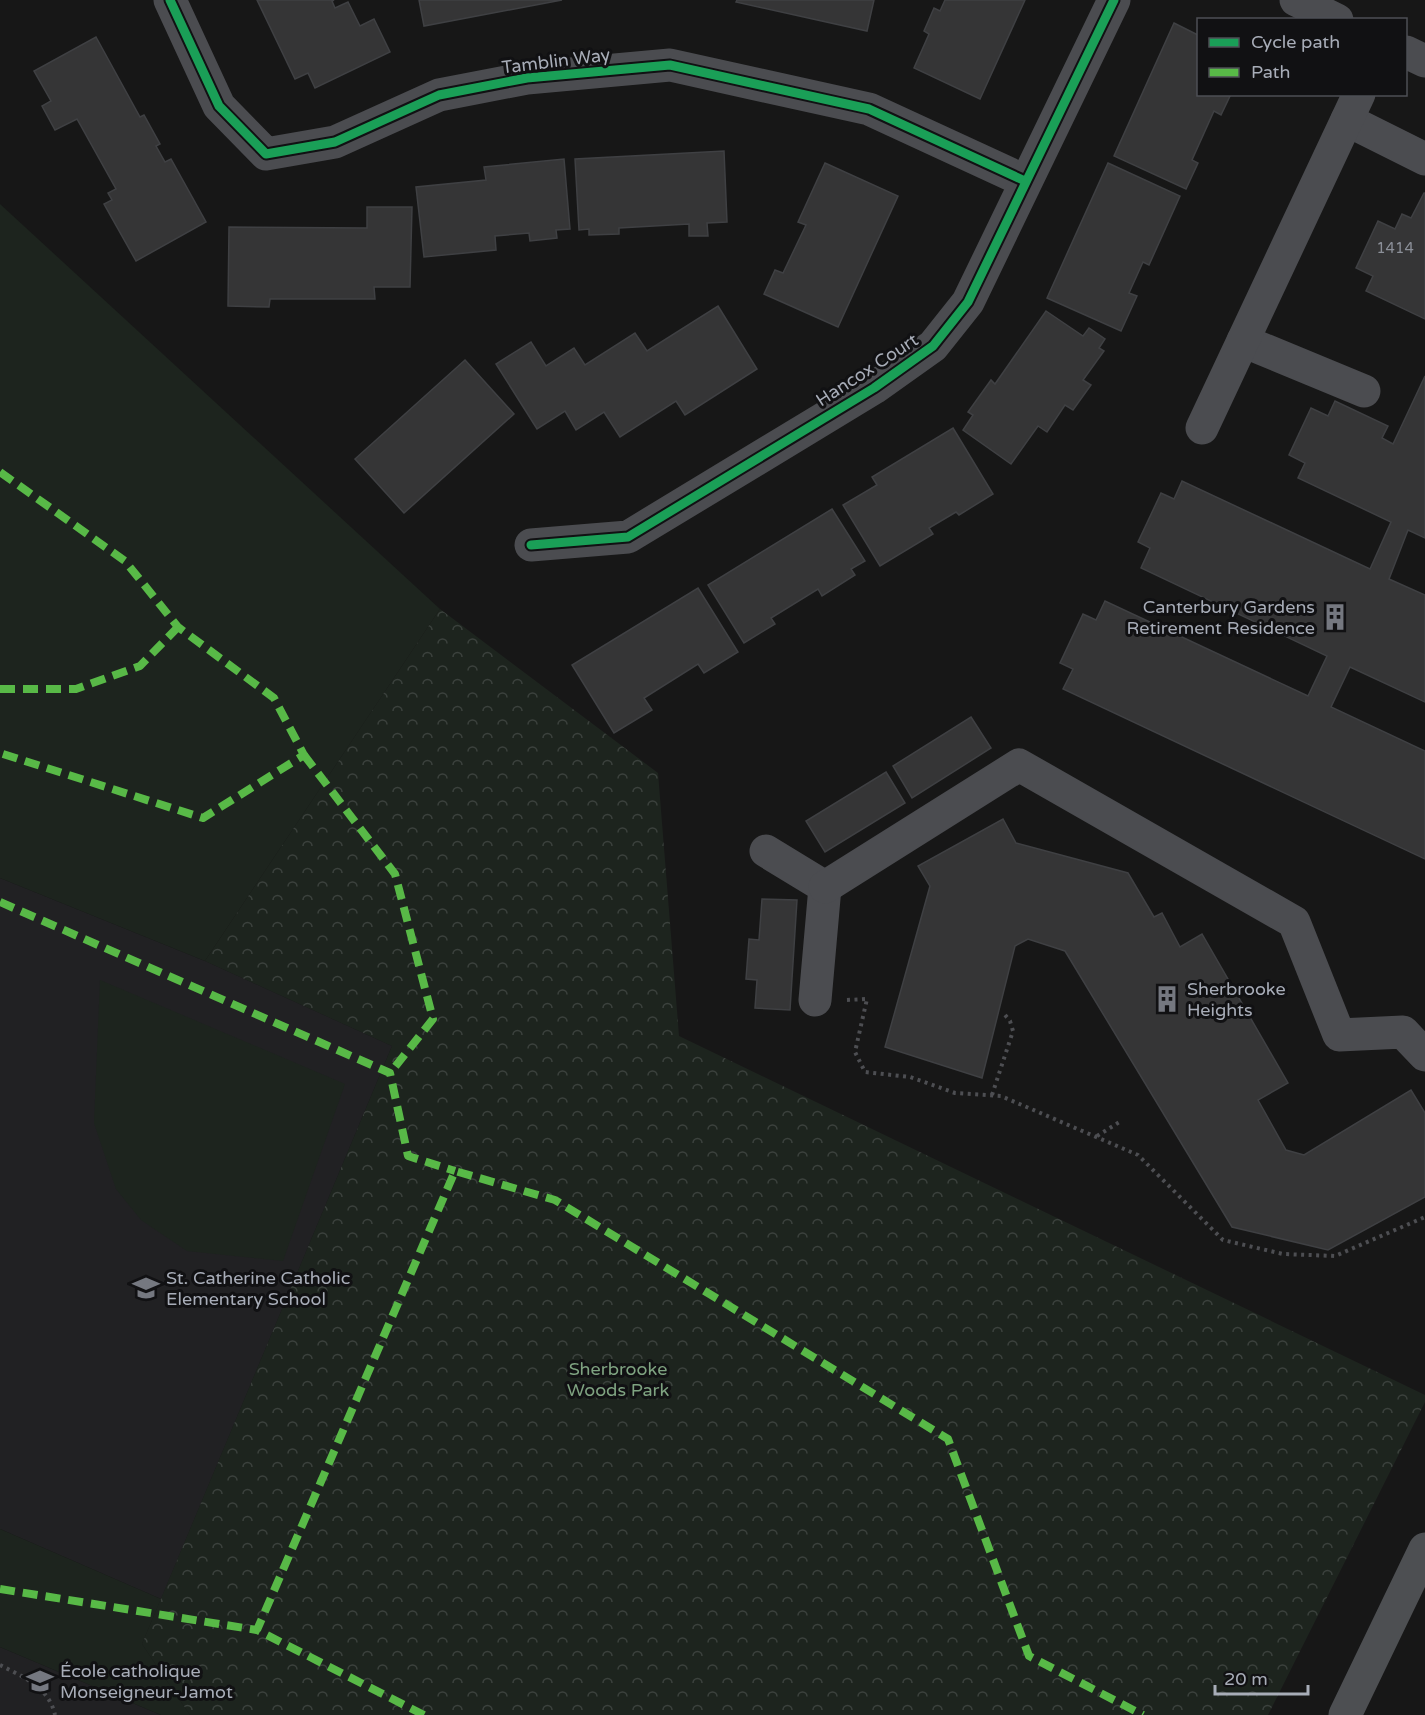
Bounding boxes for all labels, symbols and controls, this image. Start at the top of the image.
legend [1197,18,1407,96]
text: Cycle path [1251,31,1340,53]
street label: Tamblin Way [500,43,612,79]
text: Path [1251,61,1290,83]
house number: 1414 [1376,239,1414,257]
street label: Hancox Court [812,329,922,411]
place label: Canterbury Gardens Retirement Residence [1126,596,1315,639]
building icon: Canterbury Gardens Retirement Residence [1320,602,1350,632]
place label: Sherbrooke Heights [1187,978,1286,1021]
building icon: Sherbrooke Heights [1152,984,1182,1014]
place label: St. Catherine Catholic Elementary School [166,1267,350,1310]
school or university icon: St. Catherine Catholic Elementary School [131,1273,161,1303]
park label: Sherbrooke Woods Park [567,1358,669,1401]
scale bar [1215,1658,1308,1696]
place label: École catholique Monseigneur-Jamot [60,1660,233,1703]
school or university icon: École catholique Monseigneur-Jamot [25,1666,55,1696]
text: 20 m [1224,1668,1268,1690]

